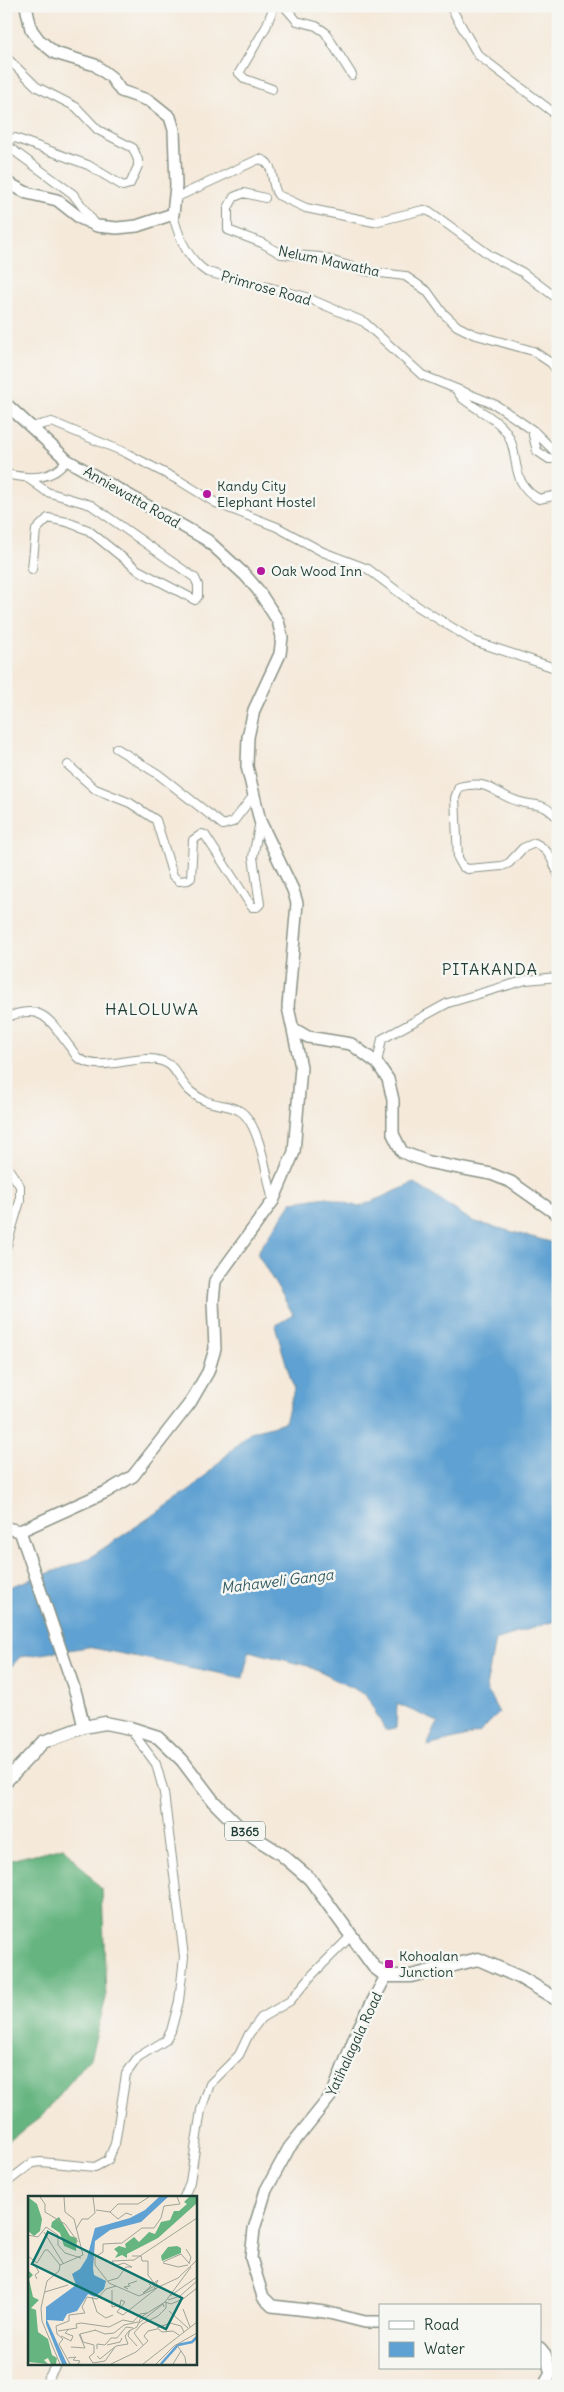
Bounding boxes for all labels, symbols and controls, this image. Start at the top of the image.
street label: Nelum Mawatha [277,241,381,281]
street label: Primrose Road [219,267,313,309]
street label: Anniewatta Road [81,462,183,532]
place label: Kandy City Elephant Hostel [217,477,316,511]
marker: Kandy City Elephant Hostel [201,488,213,500]
place label: Oak Wood Inn [271,562,362,580]
marker: Oak Wood Inn [255,565,267,577]
district label: PITAKANDA [442,959,538,979]
district label: HALOLUWA [105,999,199,1019]
water label: Mahaweli Ganga [220,1565,336,1597]
road number: B365 [225,1822,265,1840]
place label: Kohoalan Junction [399,1947,459,1981]
marker: Kohoalan Junction [383,1958,395,1970]
street label: Yatihalagala Road [322,1989,386,2099]
inset map [28,2196,196,2364]
legend [379,2304,542,2370]
text: Road [424,2315,459,2334]
text: Water [424,2339,465,2358]

